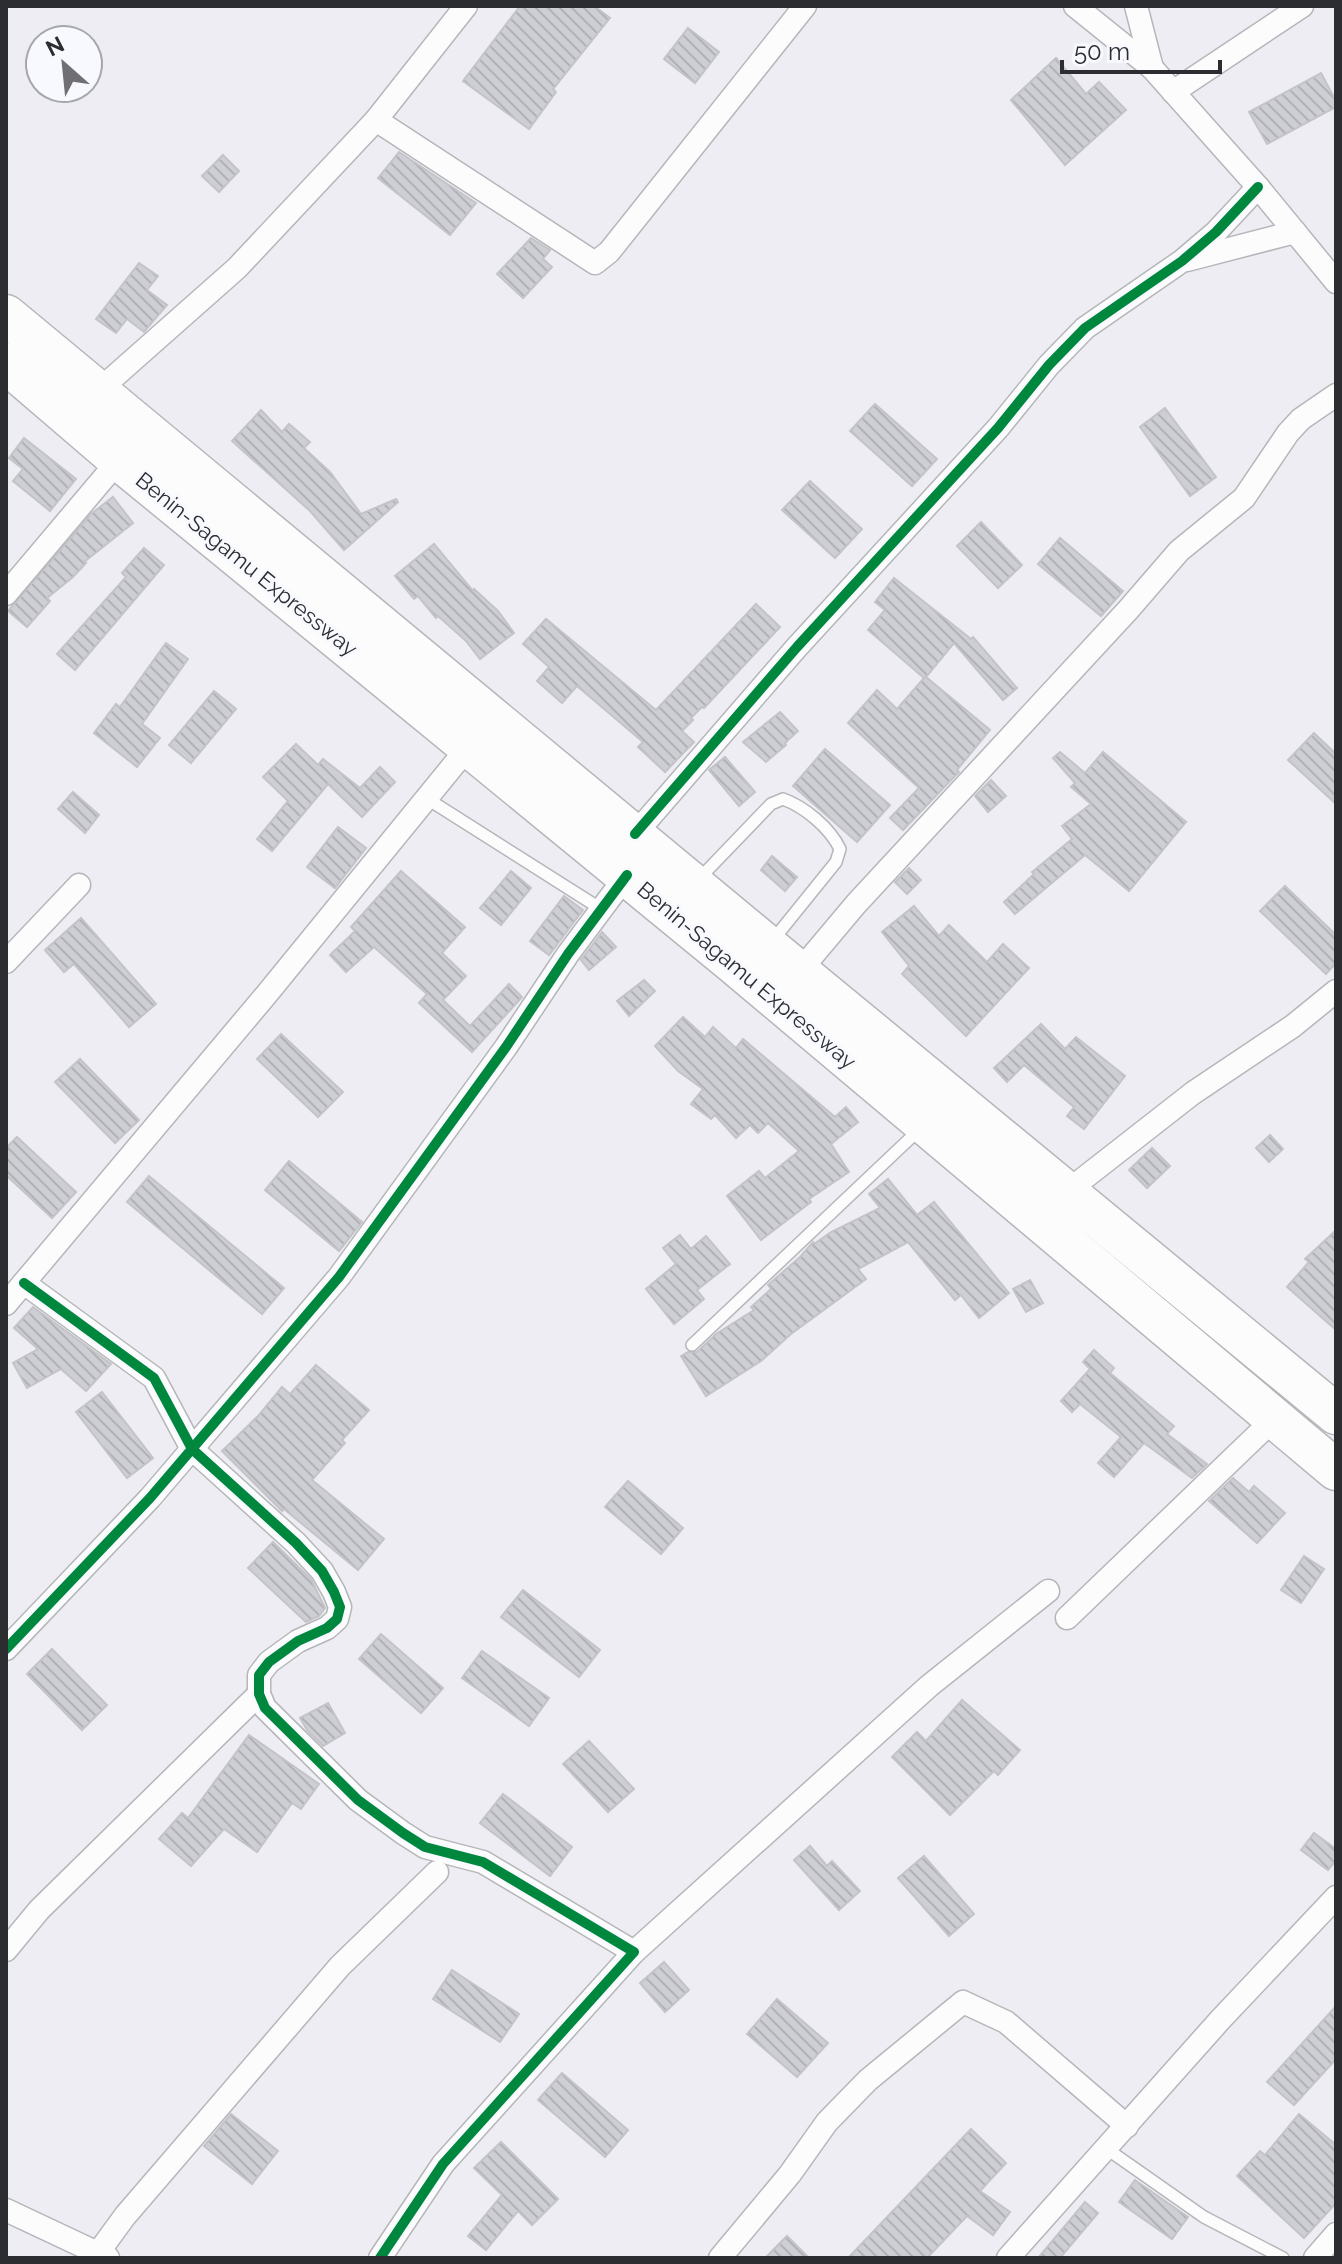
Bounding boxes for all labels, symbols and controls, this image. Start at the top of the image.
north arrow [24,24,104,104]
scale bar [1062,24,1220,74]
text: N [42,31,68,62]
text: 50 m [1074,37,1130,66]
street label: Benin-Sagamu Expressway [131,467,363,662]
street label: Benin-Sagamu Expressway [632,876,862,1074]

